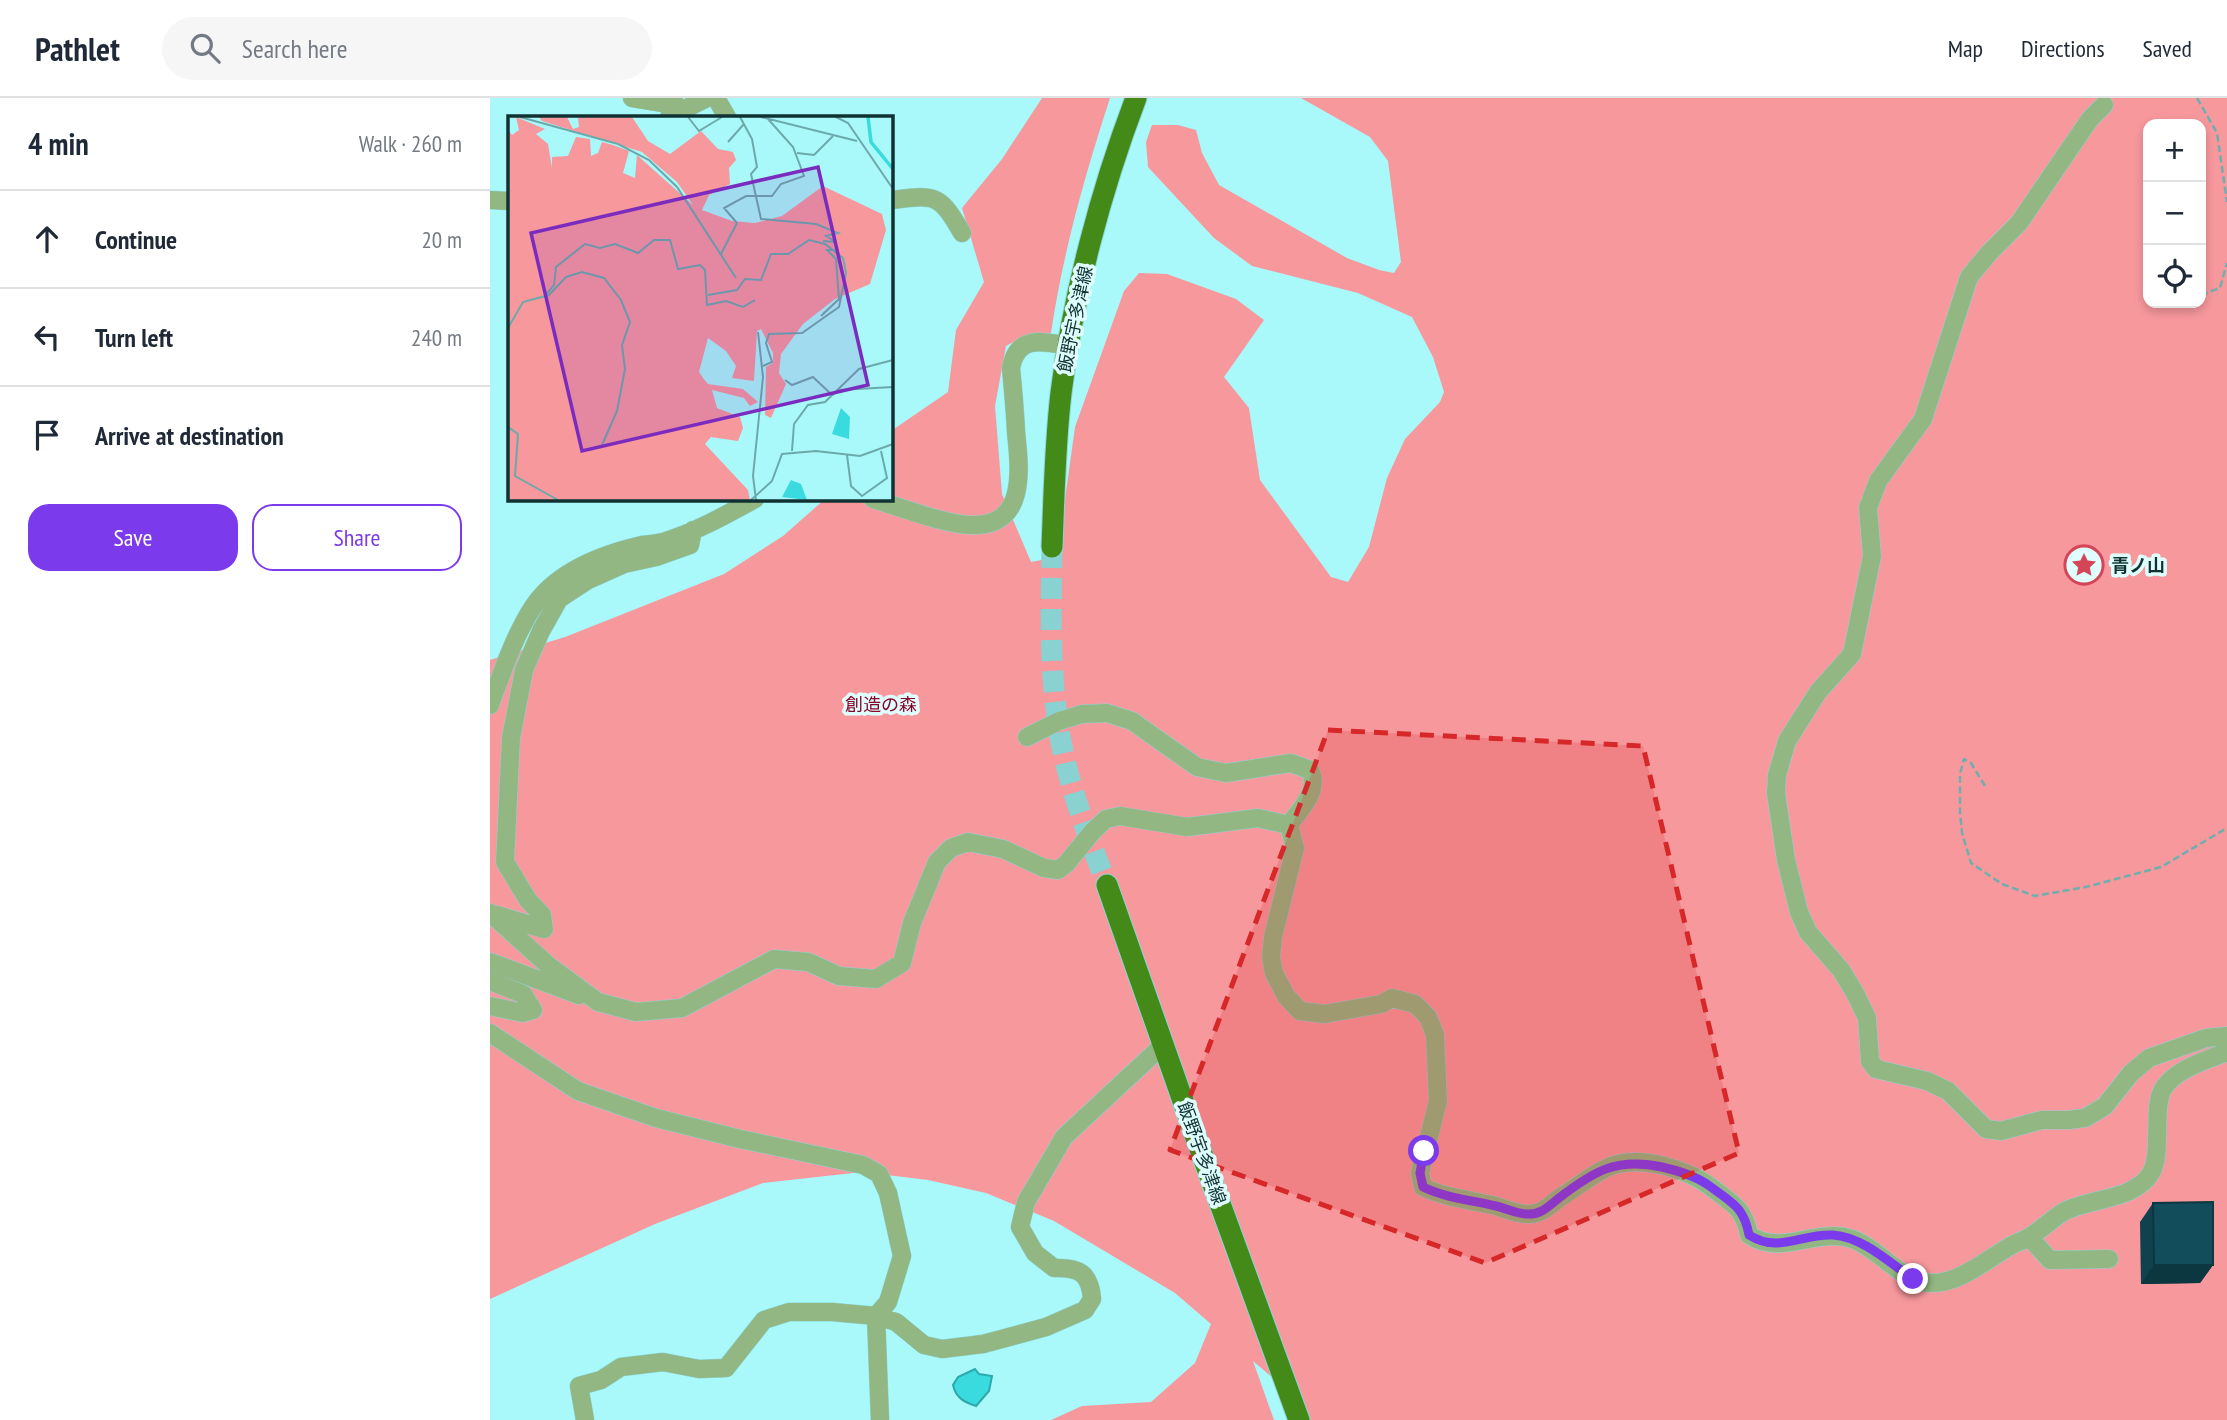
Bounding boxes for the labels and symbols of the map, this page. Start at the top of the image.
inset map [508,116,892,500]
street label: 飯野宇多津線 [1053,264,1097,374]
place icon: 青ノ山 [2063,544,2105,586]
place label: 青ノ山 [2111,554,2165,577]
park label: 創造の森 [845,693,917,716]
street label: 飯野宇多津線 [1173,1098,1231,1208]
route start [1408,1135,1439,1166]
route end [1897,1263,1928,1294]

